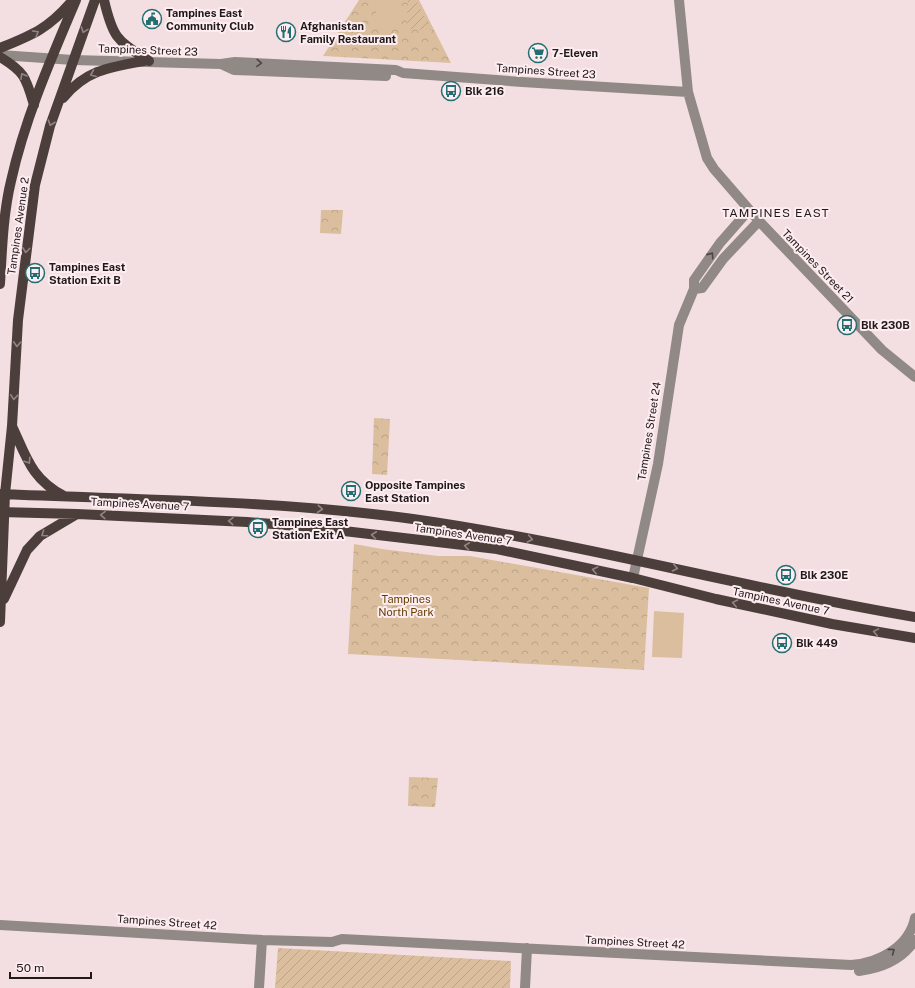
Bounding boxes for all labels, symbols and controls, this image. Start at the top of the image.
place label: Tampines East Community Club [166,7,254,32]
public building icon: Tampines East Community Club [141,8,163,30]
place label: Afghanistan Family Restaurant [300,20,397,45]
restaurant icon: Afghanistan Family Restaurant [275,21,297,43]
one-way arrow [80,26,89,33]
one-way arrow [32,30,39,37]
street label: Tampines Street 23 [98,42,198,58]
supermarket icon: 7-Eleven [527,42,549,64]
place label: 7-Eleven [552,47,598,59]
one-way arrow [256,59,262,67]
street label: Tampines Street 23 [496,62,596,80]
one-way arrow [89,69,96,77]
one-way arrow [20,73,27,80]
bus stop icon: Blk 216 [440,80,462,102]
place label: Blk 216 [465,85,504,97]
one-way arrow [48,119,56,126]
street label: Tampines Avenue 2 [5,176,31,276]
district label: TAMPINES EAST [722,206,830,220]
street label: Tampines Street 21 [780,227,856,305]
one-way arrow [22,247,31,253]
one-way arrow [706,253,713,260]
place label: Tampines East Station Exit B [49,261,126,286]
bus stop icon: Tampines East Station Exit B [24,262,46,284]
bus stop icon: Blk 230B [836,314,858,336]
place label: Blk 230B [861,319,910,331]
one-way arrow [12,341,21,347]
street label: Tampines Street 24 [635,381,663,481]
one-way arrow [9,394,18,400]
one-way arrow [23,457,31,464]
place label: Opposite Tampines East Station [365,479,465,504]
bus stop icon: Opposite Tampines East Station [340,480,362,502]
street label: Tampines Avenue 7 [90,495,190,513]
one-way arrow [317,504,323,513]
one-way arrow [100,510,106,519]
one-way arrow [228,516,234,525]
place label: Tampines East Station Exit A [272,516,349,541]
bus stop icon: Tampines East Station Exit A [247,517,269,539]
street label: Tampines Avenue 7 [413,521,513,547]
one-way arrow [41,529,48,537]
one-way arrow [371,530,377,539]
one-way arrow [527,534,533,542]
one-way arrow [464,542,470,551]
one-way arrow [671,564,678,572]
bus stop icon: Blk 230E [775,564,797,586]
one-way arrow [592,566,598,575]
place label: Blk 230E [800,569,848,581]
street label: Tampines Avenue 7 [732,585,831,617]
park label: Tampines North Park [378,593,434,618]
one-way arrow [732,600,738,608]
one-way arrow [873,628,880,637]
bus stop icon: Blk 449 [771,632,793,654]
place label: Blk 449 [796,637,838,649]
street label: Tampines Street 42 [117,913,218,931]
street label: Tampines Street 42 [585,933,686,951]
one-way arrow [888,948,895,955]
scale bar [10,954,91,980]
text: 50 m [16,961,44,975]

